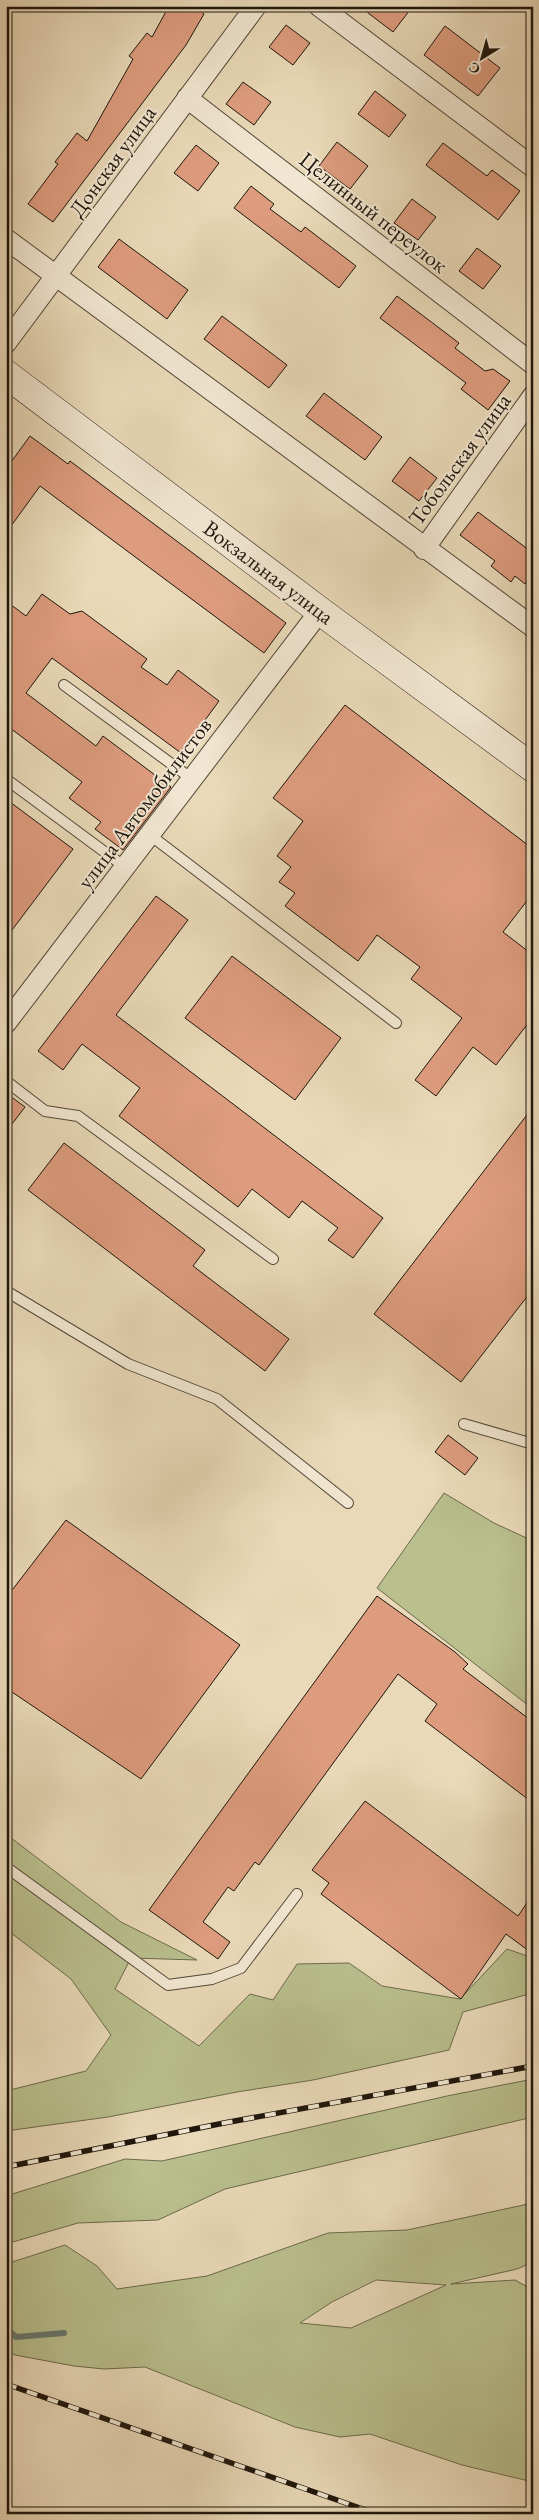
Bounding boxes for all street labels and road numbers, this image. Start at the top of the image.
street label: Донская улица [62,100,163,223]
street label: Целинный переулок [293,145,454,280]
street label: Тобольская улица [402,387,517,531]
street label: Вокзальная улица [198,514,340,631]
street label: улица Автомобилистов [71,712,218,895]

